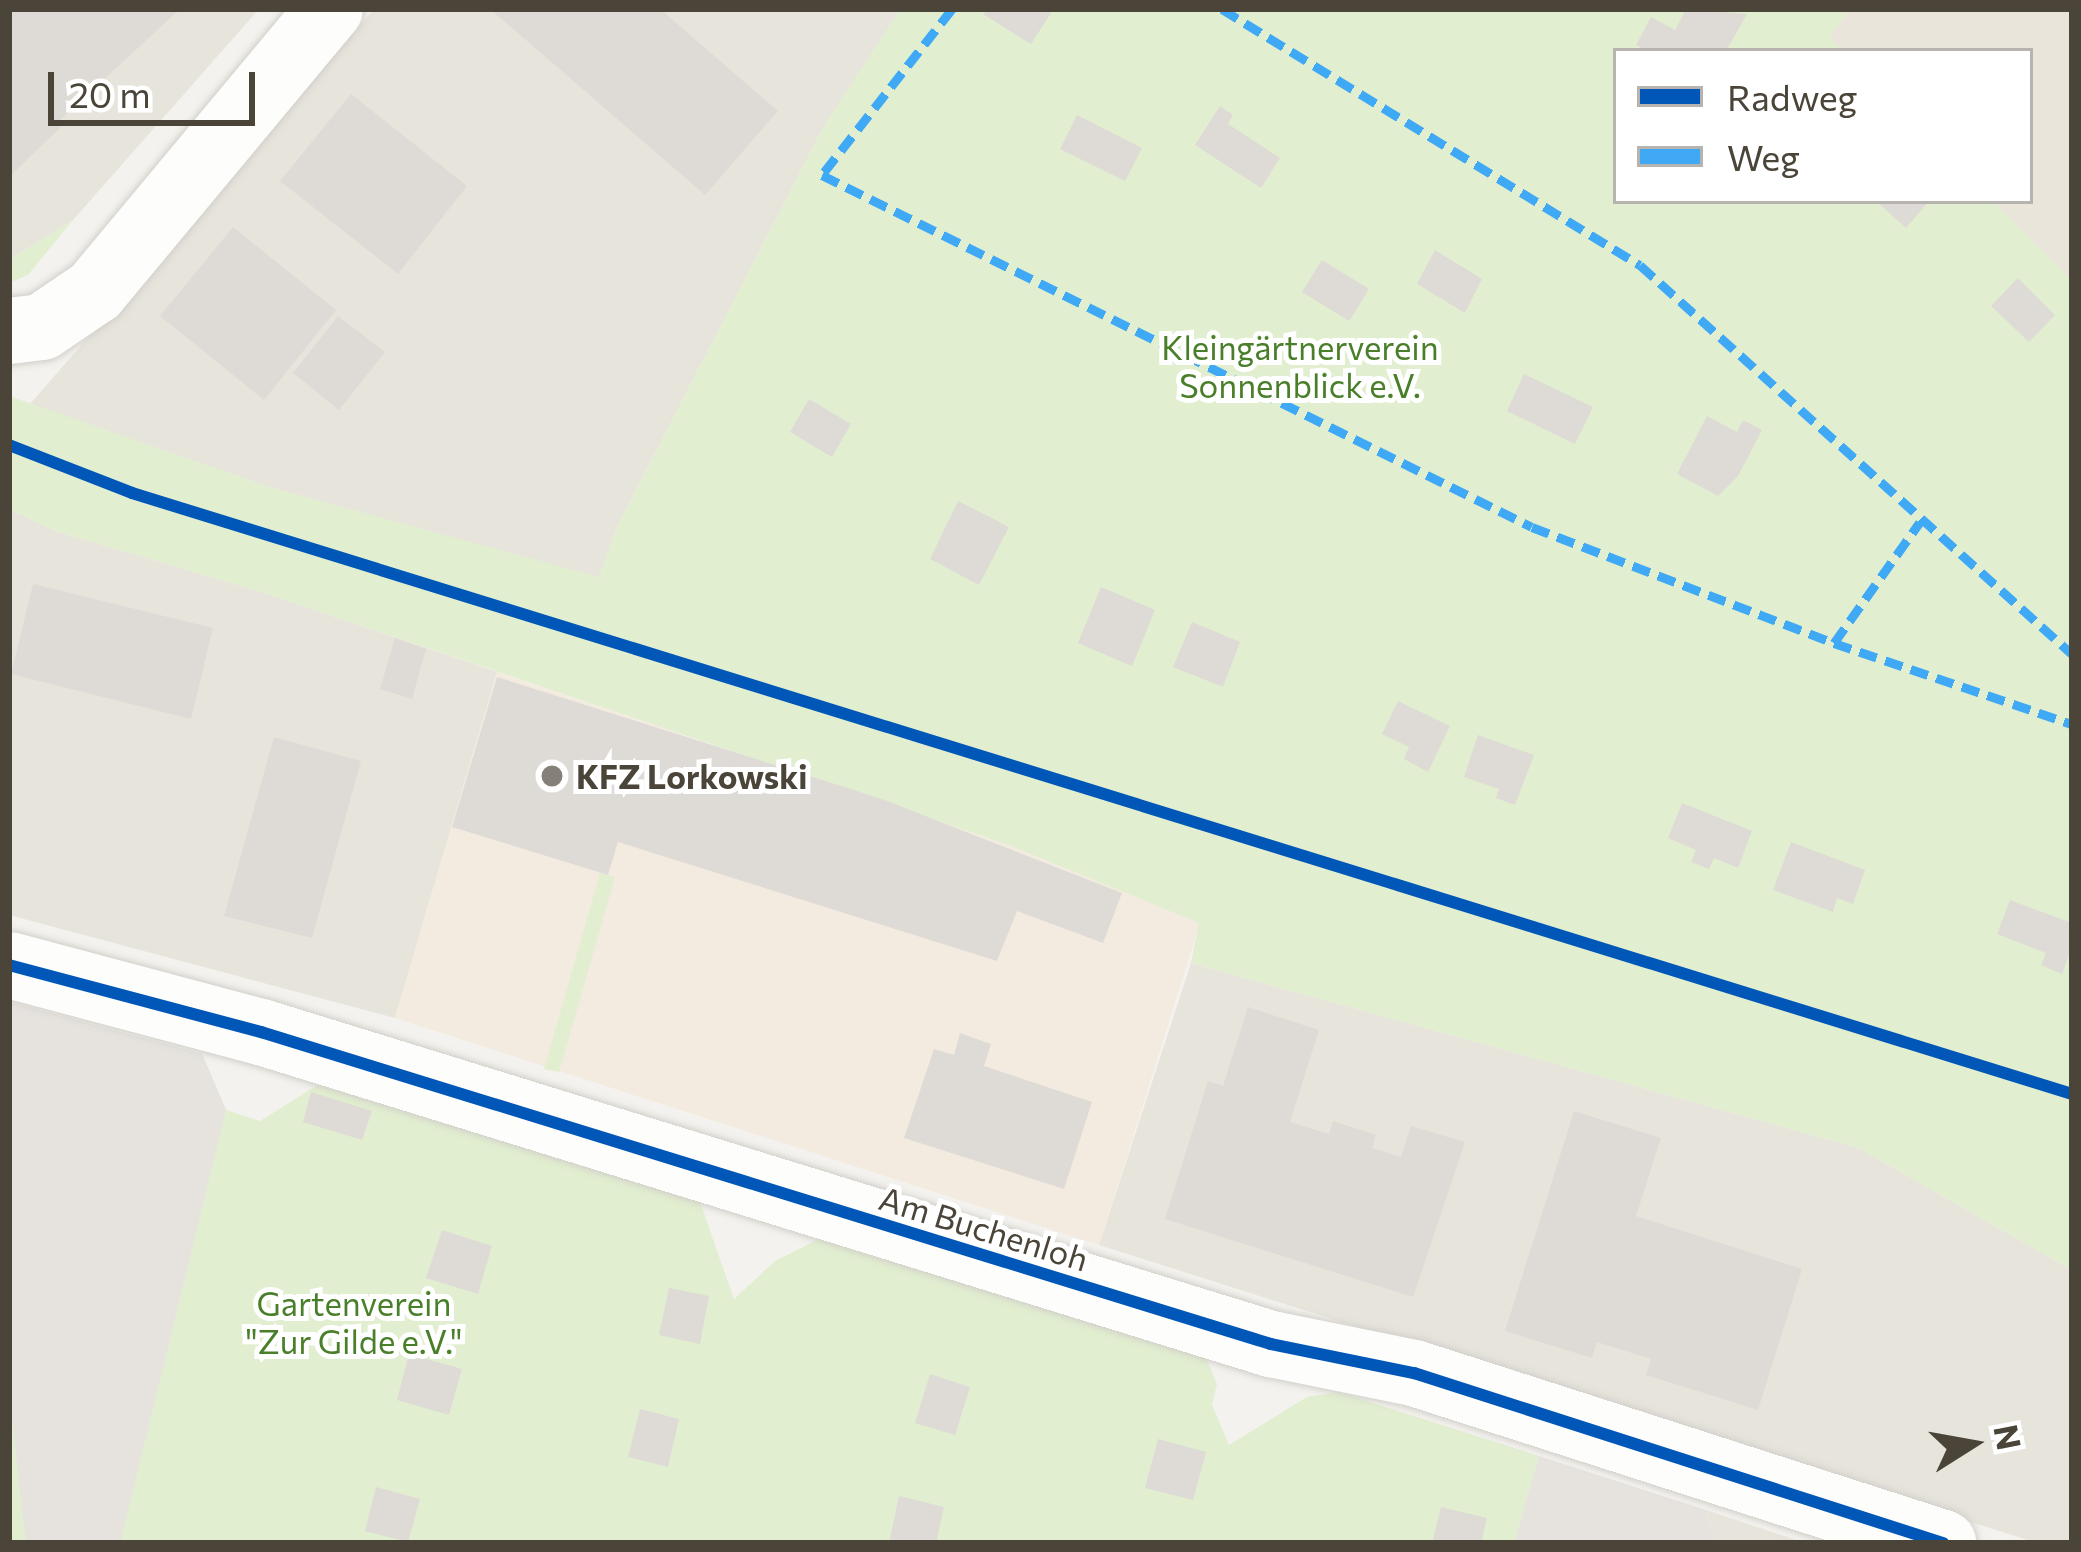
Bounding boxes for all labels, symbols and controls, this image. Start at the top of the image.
scale bar [54,48,261,122]
legend [1613,48,2033,204]
text: 20 m [69,71,151,115]
text: Radweg [1727,74,1857,118]
text: Weg [1727,134,1800,178]
park label: Kleingärtnerverein Sonnenblick e.V. [1161,327,1439,405]
place label: KFZ Lorkowski [576,756,807,796]
marker: KFZ Lorkowski [539,763,565,789]
street label: Am Buchenloh [875,1177,1093,1279]
park label: Gartenverein "Zur Gilde e.V." [245,1283,463,1361]
north arrow [1913,1384,2033,1504]
text: N [1986,1421,2031,1453]

